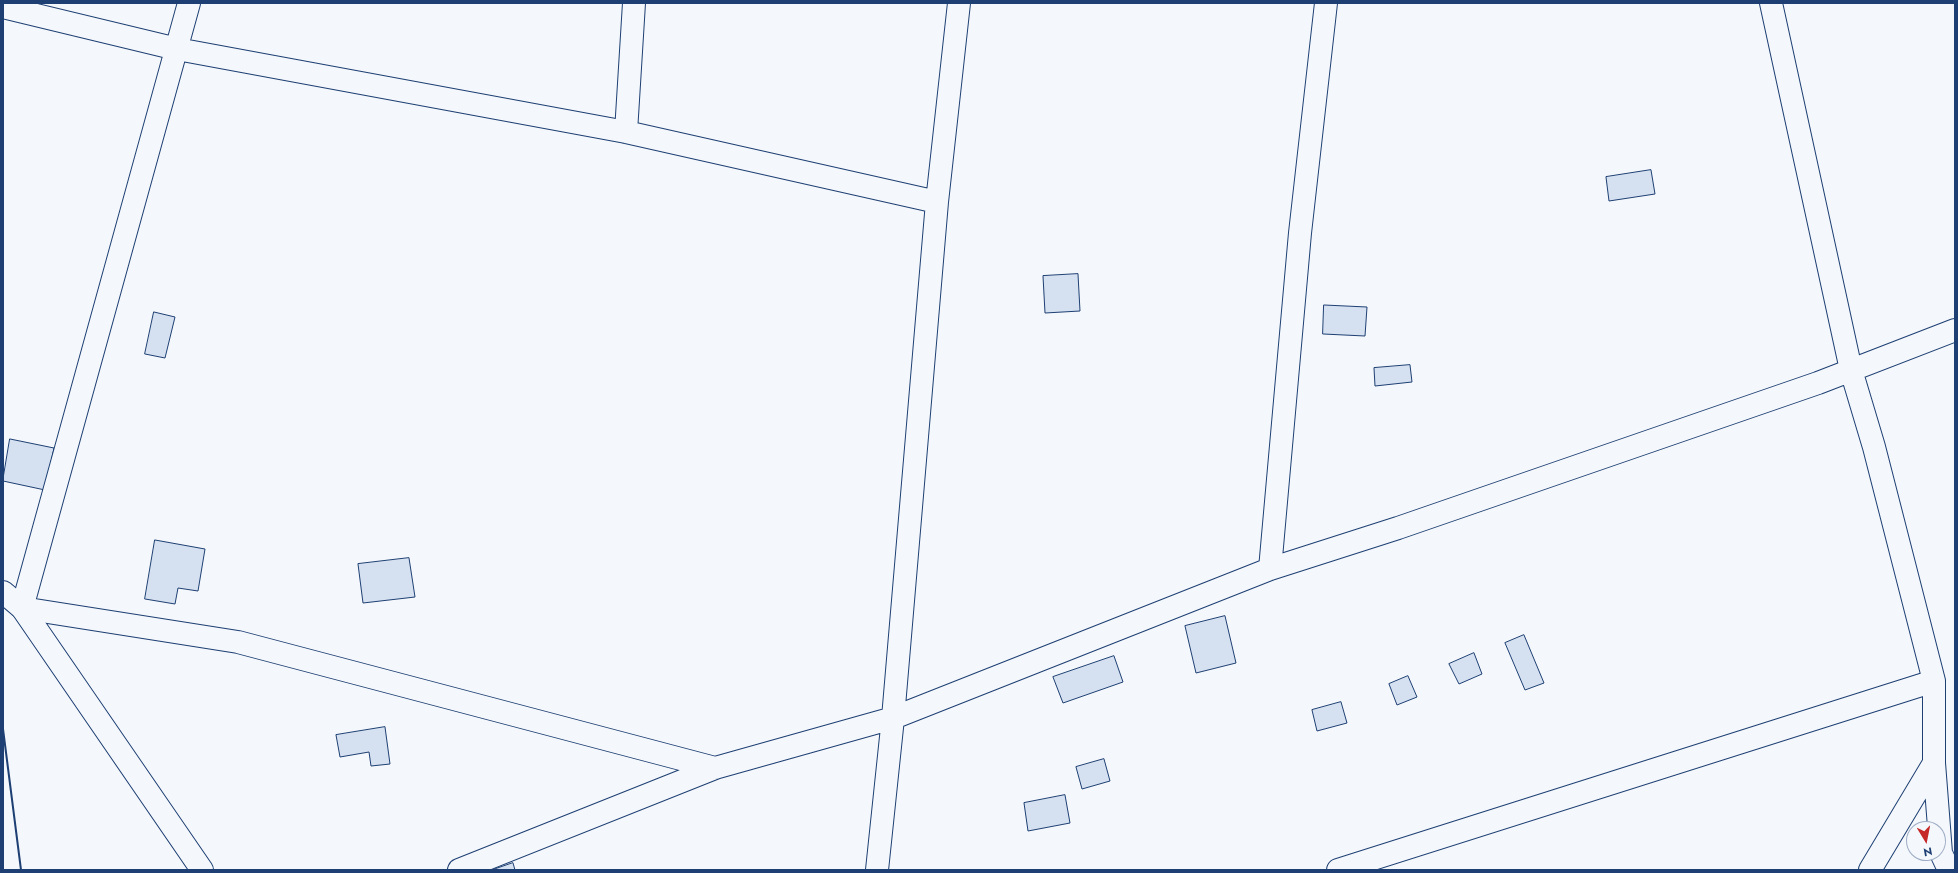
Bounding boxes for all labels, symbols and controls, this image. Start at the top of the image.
north arrow [1906,821,1946,861]
text: N [1922,843,1934,860]

